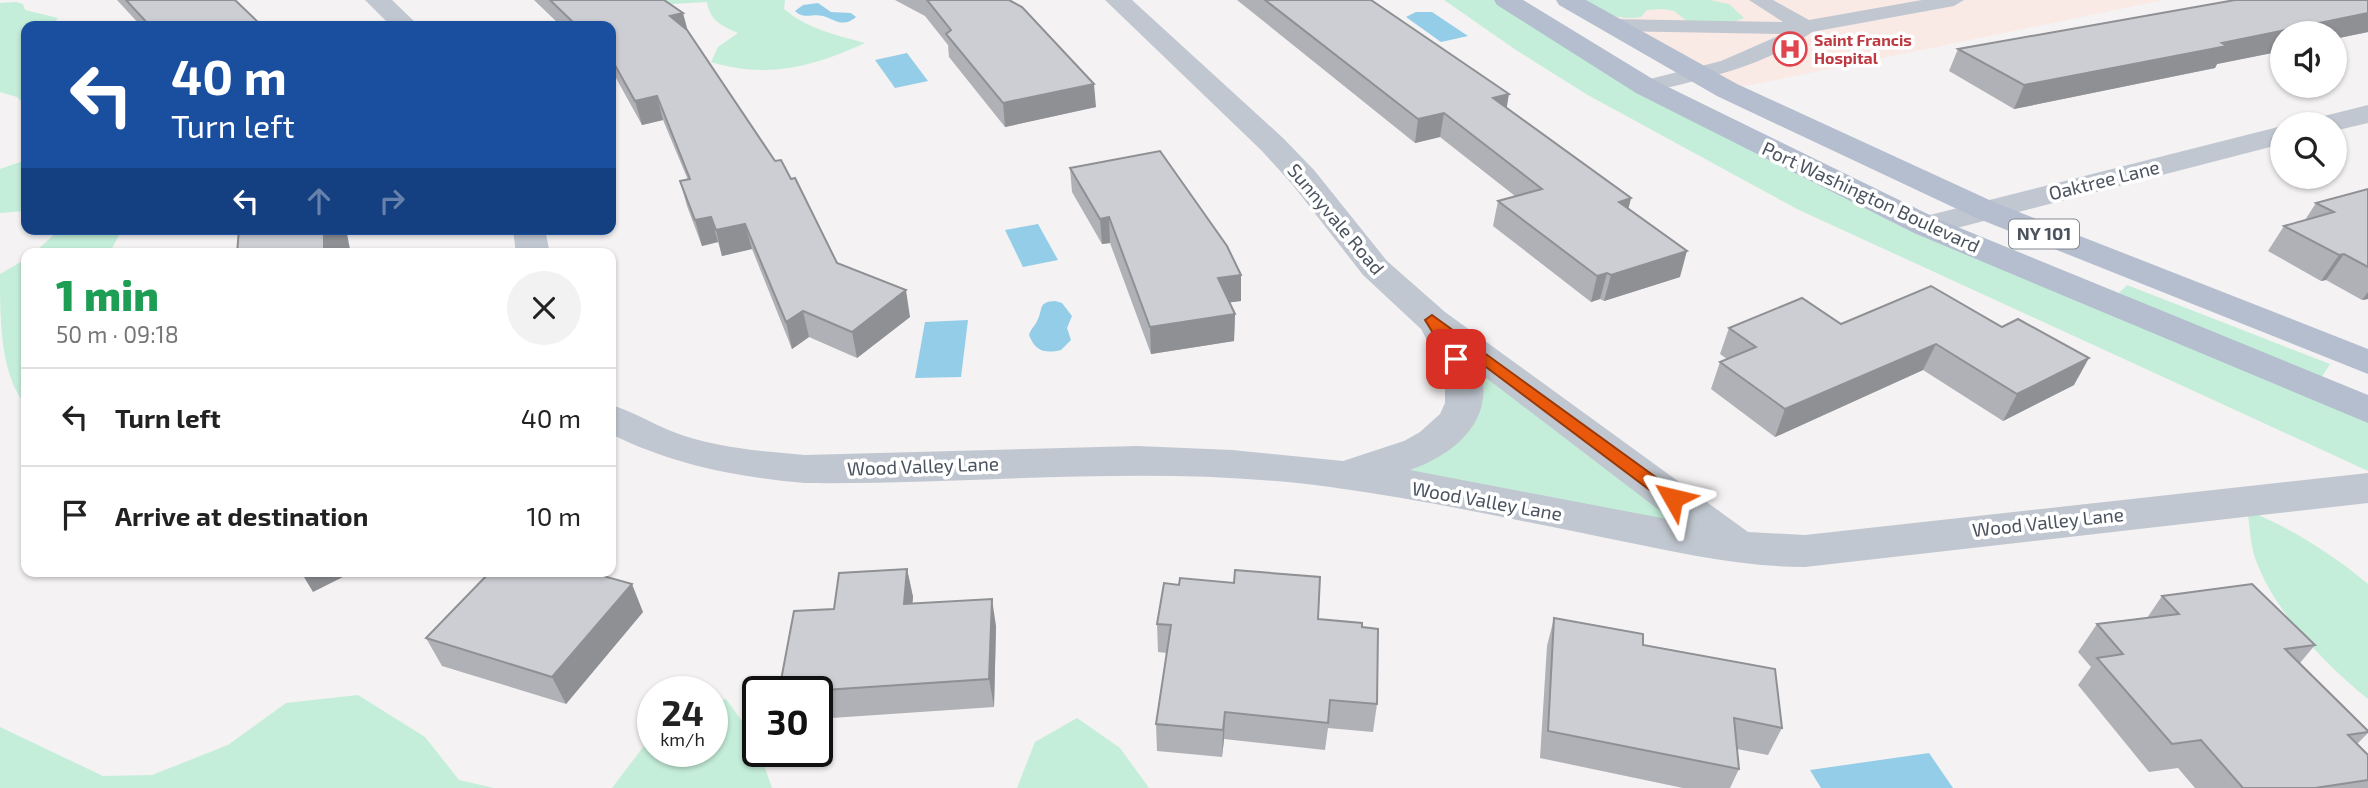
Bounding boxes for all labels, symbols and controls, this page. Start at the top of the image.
map controls [2270,21,2347,189]
button: sound [2270,21,2347,98]
hospital icon: Saint Francis Hospital [1771,30,1809,68]
place label: Saint Francis Hospital [1814,30,1912,67]
text: 40 m [171,46,287,105]
icon: left [56,49,147,140]
text: Turn left [171,106,295,144]
button: search [2270,112,2347,189]
street label: Port Washington Boulevard [1759,136,1984,257]
street label: Oaktree Lane [2046,155,2162,204]
street label: Sunnyvale Road [1283,158,1390,279]
icon: left [227,182,265,220]
icon: ahead [300,182,338,220]
icon: right [373,182,411,220]
road number: NY 101 [2009,220,2079,248]
text: 1 min [56,269,159,319]
button: close [507,271,581,345]
text: 50 m · 09:18 [56,320,179,348]
pin [1426,329,1486,389]
icon: arrive [1437,340,1475,378]
icon: left [56,398,94,436]
text: Turn left [115,402,221,433]
text: 40 m [521,402,581,433]
street label: Wood Valley Lane [847,451,999,480]
position arrow [1636,461,1710,535]
street label: Wood Valley Lane [1410,476,1564,525]
icon: arrive [56,496,94,534]
text: Arrive at destination [115,500,368,531]
text: 10 m [526,500,581,531]
street label: Wood Valley Lane [1971,502,2125,541]
speed limit sign: 30 [742,676,833,767]
text: 24 [661,691,704,733]
text: km/h [660,728,705,750]

